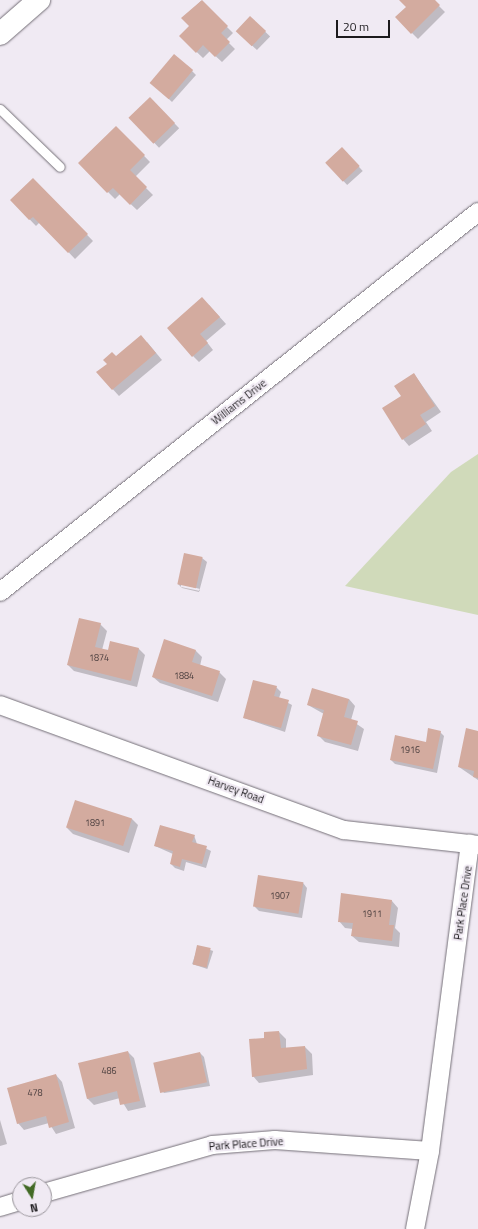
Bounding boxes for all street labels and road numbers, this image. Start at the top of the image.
street label: Williams Drive [209,376,269,428]
street label: Harvey Road [206,774,266,806]
street label: Park Place Drive [451,865,475,941]
street label: Park Place Drive [208,1135,284,1153]

